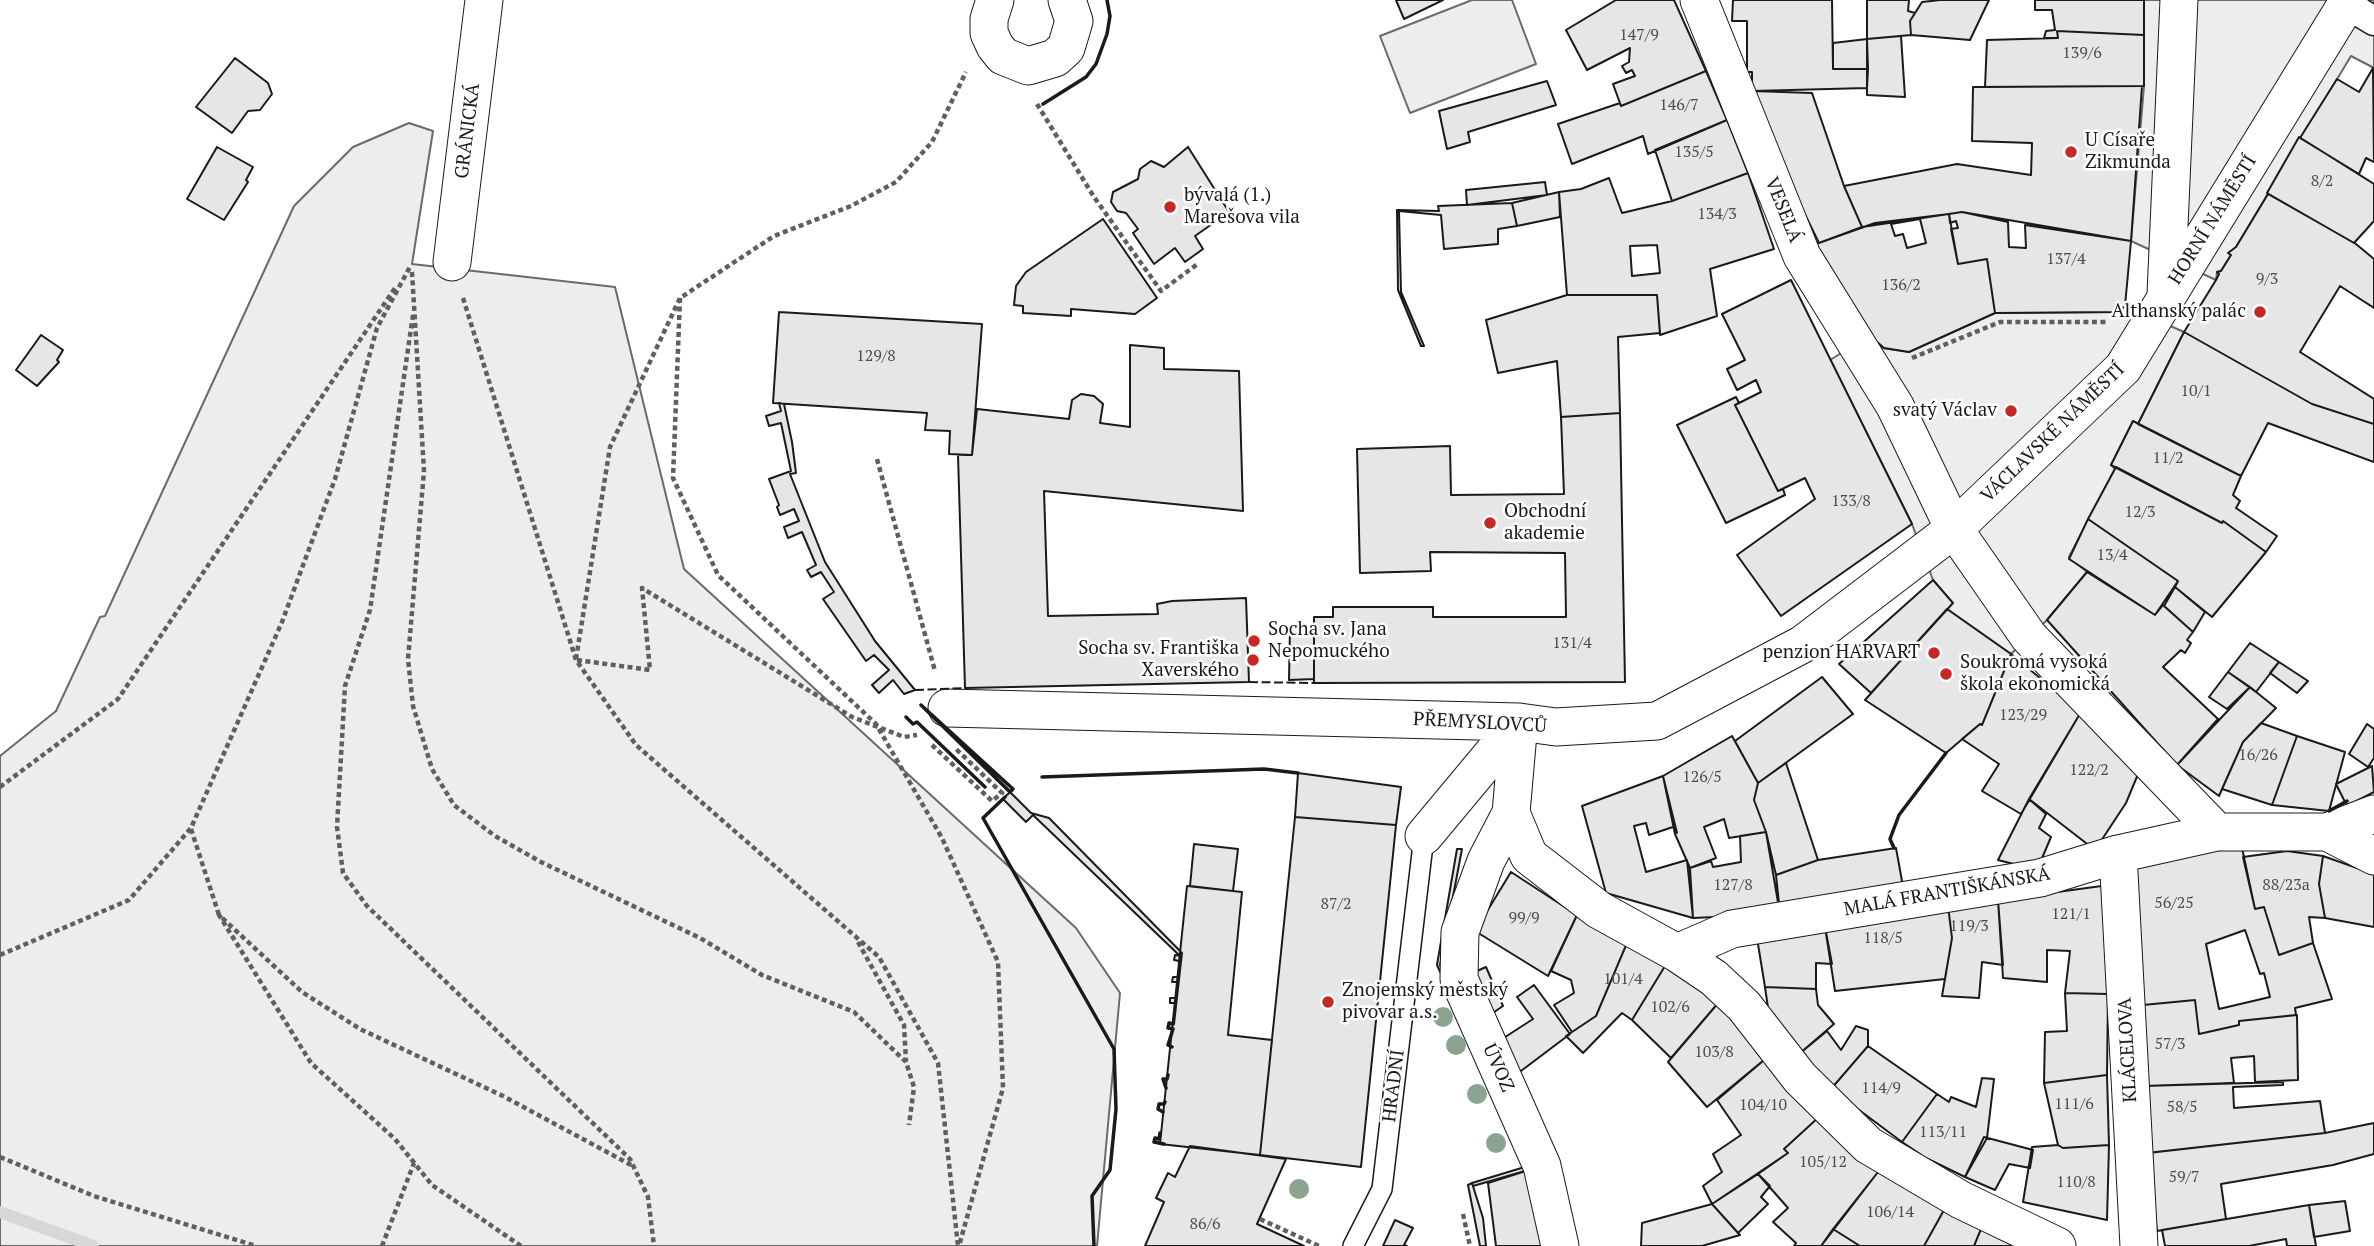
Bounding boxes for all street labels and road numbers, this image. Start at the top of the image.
street label: GRÁNICKÁ [451,82,485,180]
street label: HORNÍ NÁMĚSTÍ [2164,151,2262,289]
street label: VESELÁ [1760,174,1806,246]
street label: VÁCLAVSKÉ NÁMĚSTÍ [1976,359,2130,507]
street label: PŘEMYSLOVCŮ [1413,708,1547,738]
street label: MALÁ FRANTIŠKÁNSKÁ [1842,863,2052,921]
street label: KLÁCELOVA [2114,997,2142,1103]
street label: ÚVOZ [1477,1040,1519,1096]
street label: HRADNÍ [1378,1048,1410,1124]

